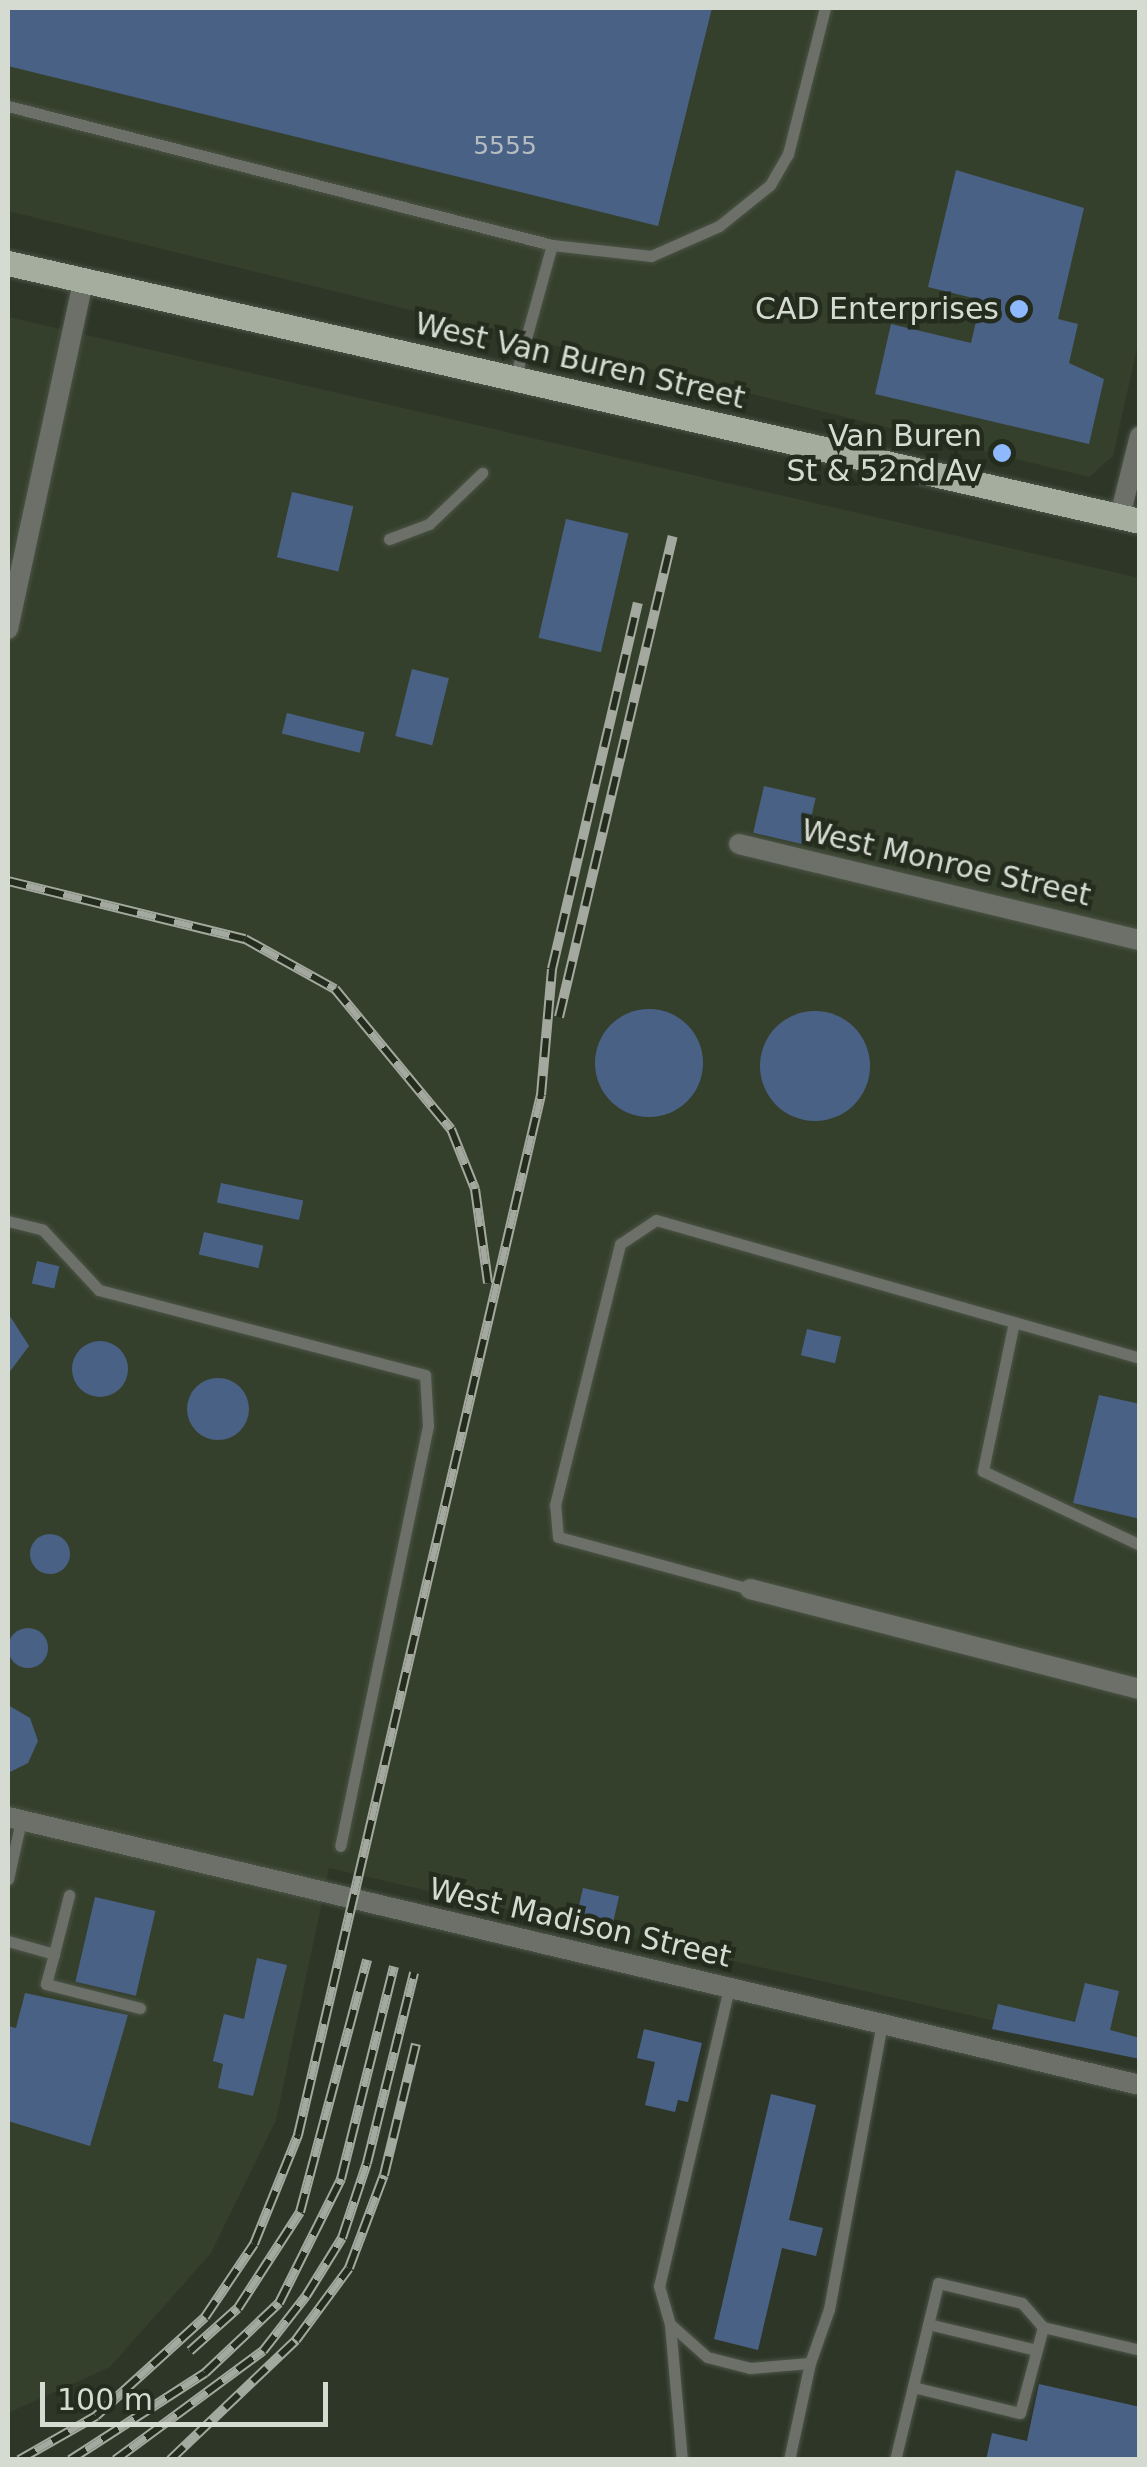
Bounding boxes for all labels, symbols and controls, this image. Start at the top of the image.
house number: 5555 [473,131,537,161]
place label: CAD Enterprises [755,291,999,327]
marker: CAD Enterprises [1008,298,1030,320]
street label: West Van Buren Street [411,305,749,417]
place label: Van Buren St & 52nd Av [786,418,982,488]
marker: Van Buren St & 52nd Av [991,442,1013,464]
street label: West Monroe Street [798,812,1094,914]
street label: West Madison Street [426,1871,734,1975]
scale bar [45,2362,332,2424]
text: 100 m [57,2382,153,2417]

